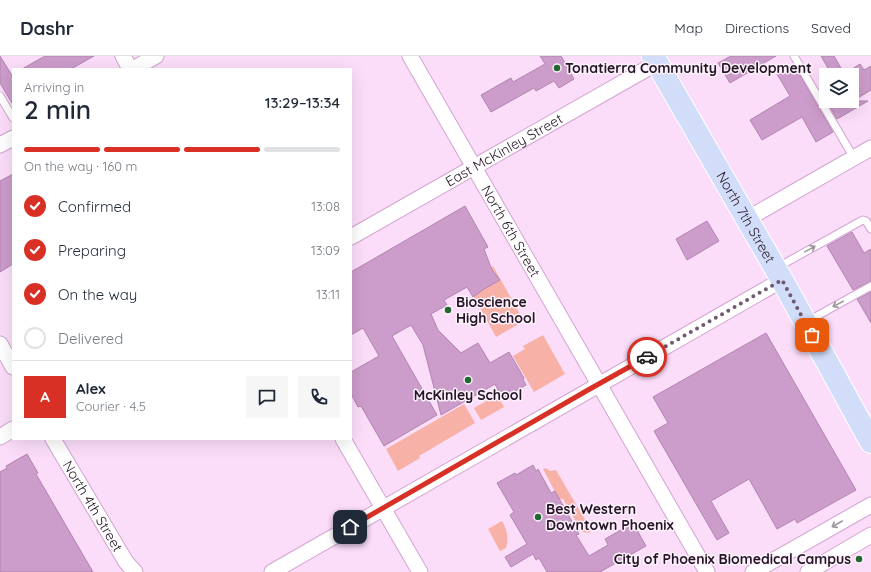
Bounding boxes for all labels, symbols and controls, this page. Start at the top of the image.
text: Dashr [20,16,74,40]
text: Map [674,19,703,37]
text: Directions [725,19,789,37]
text: Saved [811,19,851,37]
place label: Tonatierra Community Development [565,59,812,77]
marker: Tonatierra Community Development [552,63,562,73]
map controls [819,68,859,108]
button: layers [819,68,859,108]
text: Arriving in [24,79,84,95]
text: 2 min [24,93,91,126]
text: 13:29–13:34 [265,93,340,112]
street label: East McKinley Street [442,109,566,190]
text: On the way · 160 m [24,158,137,174]
street label: North 7th Street [712,168,779,266]
street label: North 6th Street [477,182,544,280]
icon: check [24,195,46,217]
text: Confirmed [58,197,131,216]
text: 13:08 [311,198,340,214]
icon: check [24,239,46,261]
text: Preparing [58,241,126,260]
text: 13:09 [311,242,340,258]
one-way arrow [804,245,816,253]
icon: check [24,283,46,305]
text: On the way [58,285,137,304]
text: 13:11 [316,286,340,302]
place label: Bioscience High School [456,293,536,327]
one-way arrow [832,301,844,308]
marker: Bioscience High School [443,305,453,315]
pin [795,318,829,352]
icon: bag [801,324,823,346]
text: Delivered [58,329,123,348]
courier [627,337,667,377]
icon: car [636,346,658,368]
marker: McKinley School [463,375,473,385]
button: chat [246,376,288,418]
button: phone [298,376,340,418]
text: Alex [76,379,106,398]
place label: McKinley School [414,386,522,404]
text: A [40,387,50,406]
text: Courier · 4.5 [76,398,146,414]
street label: North 4th Street [59,457,127,555]
place label: Best Western Downtown Phoenix [546,500,674,534]
pin [333,510,367,544]
marker: Best Western Downtown Phoenix [533,512,543,522]
icon: home [339,516,361,538]
one-way arrow [831,521,843,529]
place label: City of Phoenix Biomedical Campus [614,550,851,568]
marker: City of Phoenix Biomedical Campus [854,554,864,564]

